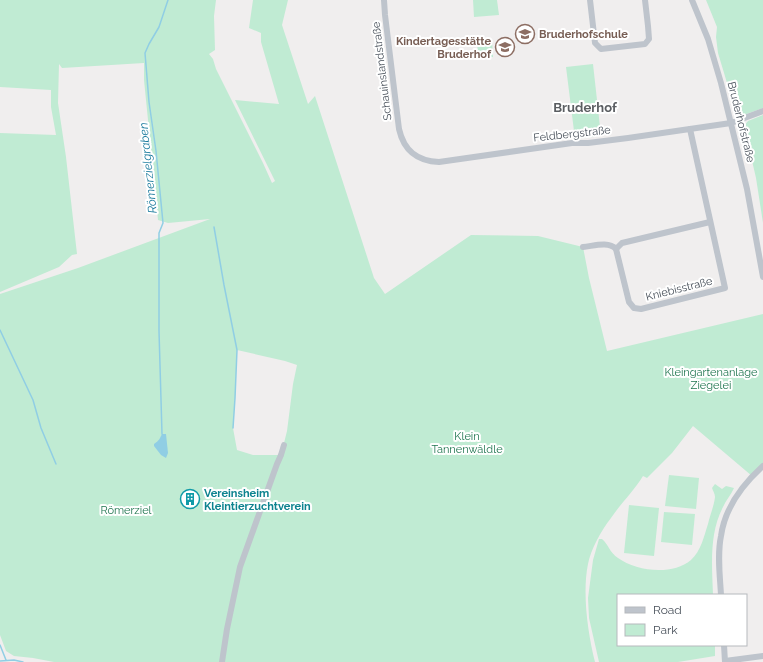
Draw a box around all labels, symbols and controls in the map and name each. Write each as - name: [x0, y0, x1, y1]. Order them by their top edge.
- street label: Schauinslandstraße: [369, 20, 395, 121]
- school or university icon: Bruderhofschule: [514, 23, 536, 45]
- place label: Bruderhofschule: [539, 28, 628, 41]
- place label: Kindertagesstätte Bruderhof: [396, 35, 492, 61]
- school or university icon: Kindertagesstätte Bruderhof: [494, 36, 516, 58]
- street label: Bruderhofstraße: [725, 80, 757, 164]
- district label: Bruderhof: [553, 100, 618, 115]
- water label: Römerzielgraben: [136, 121, 160, 214]
- street label: Feldbergstraße: [533, 123, 612, 145]
- street label: Kniebisstraße: [644, 274, 714, 304]
- park label: Kleingartenanlage Ziegelei: [664, 366, 758, 392]
- park label: Klein Tannenwäldle: [431, 430, 503, 456]
- place label: Vereinsheim Kleintierzuchtverein: [204, 487, 311, 513]
- building icon: Vereinsheim Kleintierzuchtverein: [179, 488, 201, 510]
- park label: Römerziel: [100, 504, 152, 517]
- legend: [617, 594, 747, 646]
- text: Road: [653, 603, 682, 617]
- text: Park: [653, 623, 678, 637]

